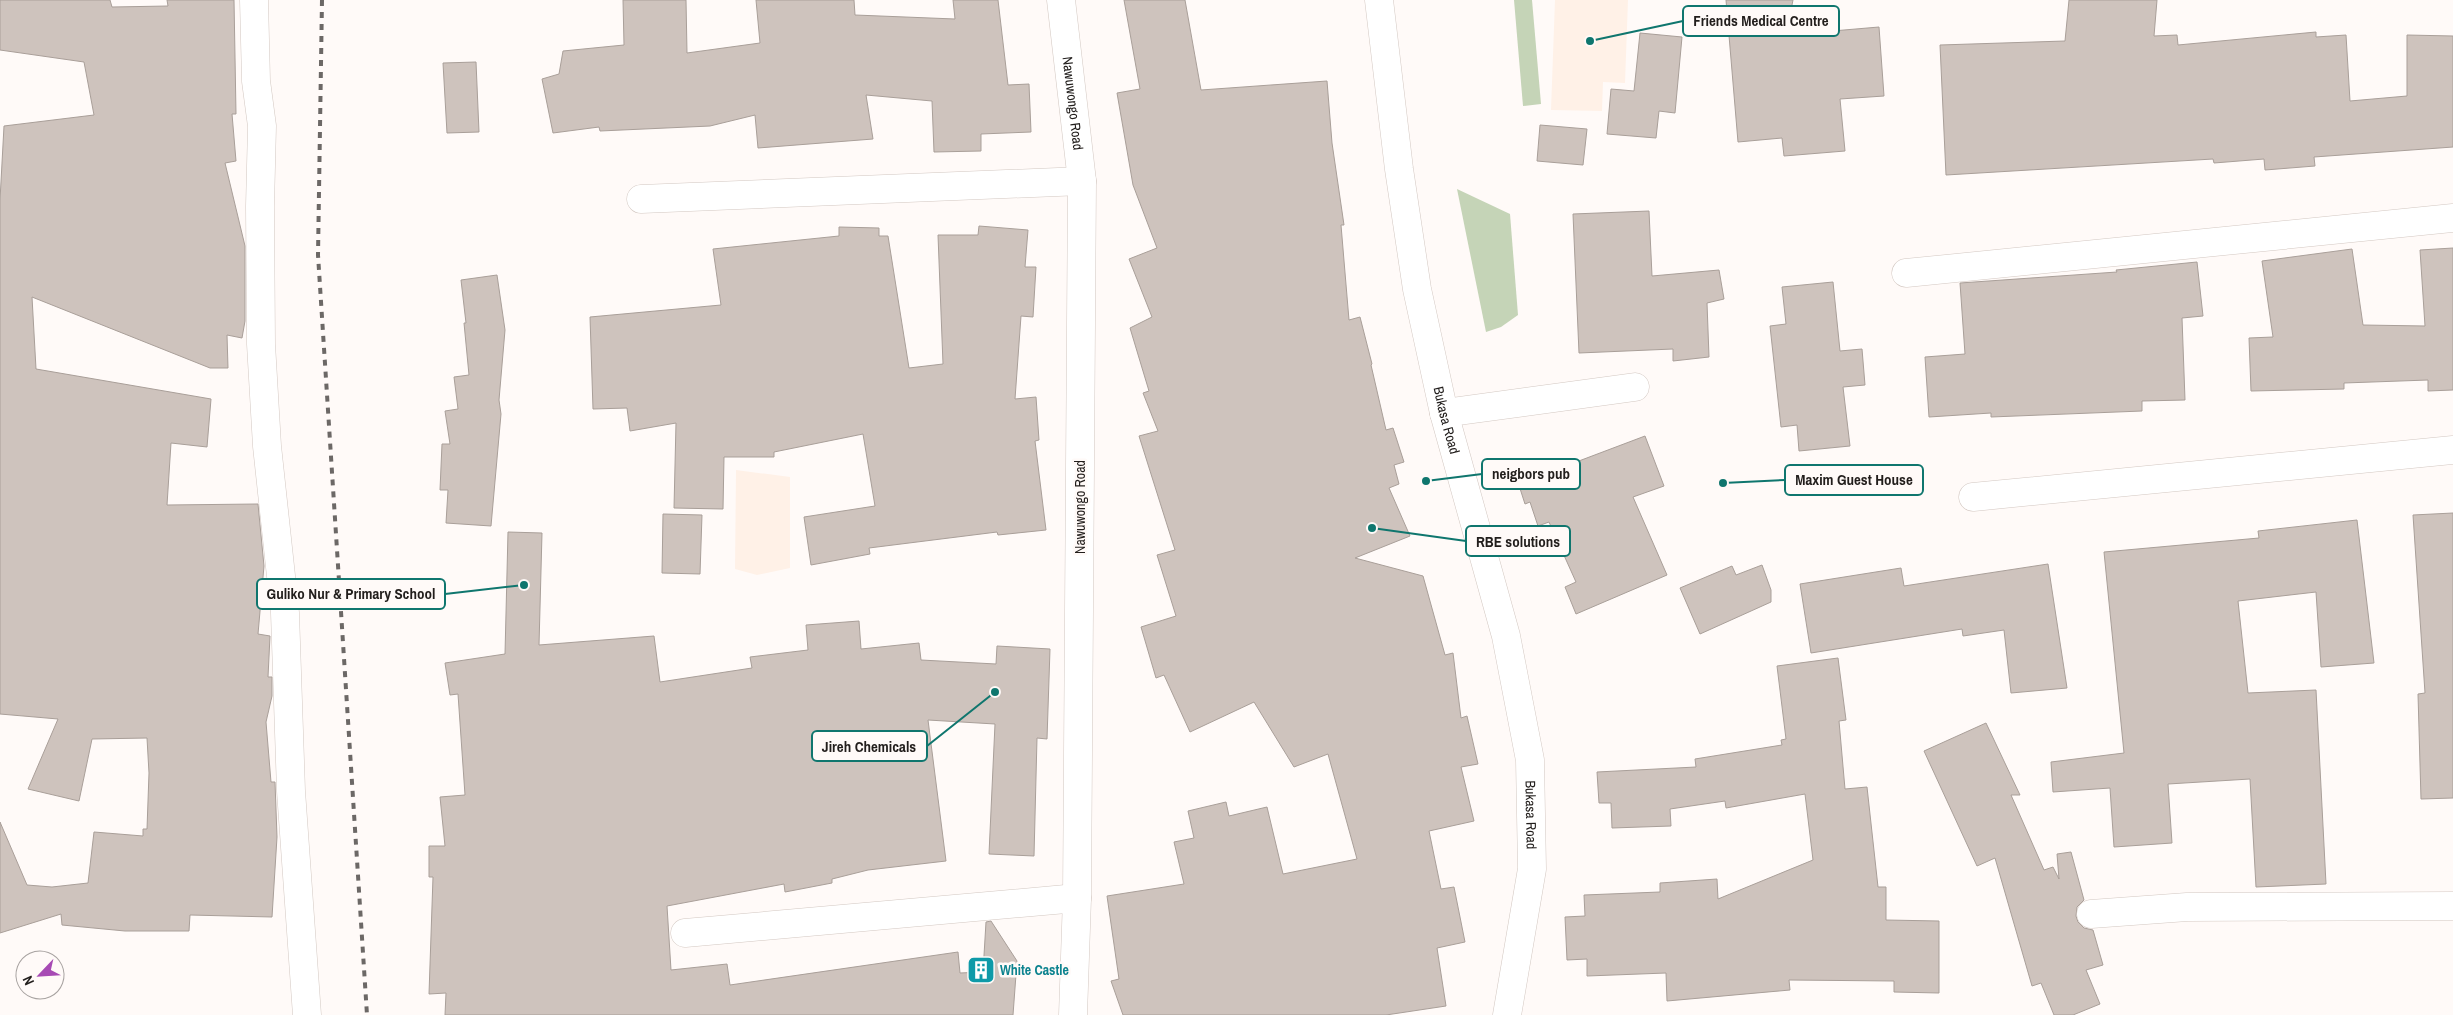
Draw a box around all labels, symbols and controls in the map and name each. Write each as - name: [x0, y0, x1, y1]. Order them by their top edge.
- callout: Friends Medical Centre: [1683, 6, 1839, 36]
- text: Friends Medical Centre: [1693, 10, 1829, 31]
- street label: Nawuwongo Road: [1059, 56, 1087, 151]
- street label: Bukasa Road: [1429, 385, 1464, 456]
- callout: neigbors pub: [1482, 459, 1580, 489]
- street label: Nawuwongo Road: [1071, 460, 1089, 554]
- text: neigbors pub: [1492, 463, 1570, 484]
- callout: Maxim Guest House: [1785, 465, 1923, 495]
- text: Maxim Guest House: [1795, 469, 1913, 490]
- callout: RBE solutions: [1466, 526, 1570, 556]
- text: RBE solutions: [1476, 531, 1560, 552]
- callout: Guliko Nur & Primary School: [257, 579, 445, 609]
- text: Guliko Nur & Primary School: [267, 583, 435, 604]
- callout: Jireh Chemicals: [812, 731, 927, 761]
- text: Jireh Chemicals: [822, 736, 916, 757]
- street label: Bukasa Road: [1521, 780, 1541, 849]
- north arrow: [15, 950, 65, 1000]
- building icon: White Castle: [966, 955, 996, 985]
- place label: White Castle: [1000, 961, 1069, 979]
- text: N: [18, 973, 38, 988]

